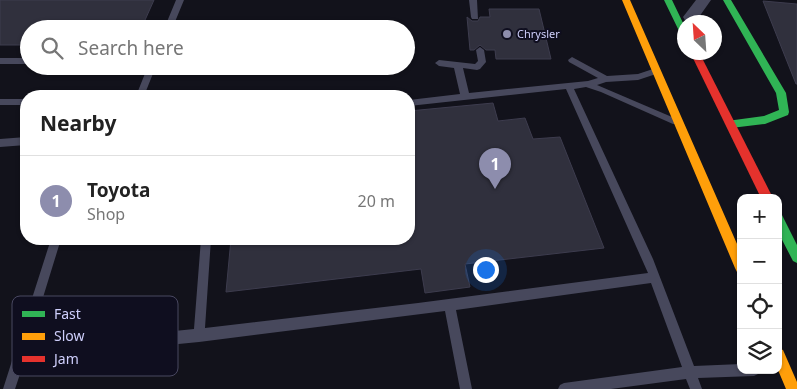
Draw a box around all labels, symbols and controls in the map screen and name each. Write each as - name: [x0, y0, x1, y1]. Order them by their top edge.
- north arrow: [677, 15, 722, 60]
- search box: [20, 20, 415, 75]
- place label: Chrysler: [517, 26, 560, 41]
- marker: Chrysler: [501, 28, 513, 40]
- icon: search: [38, 34, 66, 62]
- text: Search here: [78, 35, 184, 61]
- text: Nearby: [40, 109, 116, 137]
- pin: 1: [479, 148, 511, 189]
- text: Toyota: [87, 177, 150, 203]
- text: 1: [51, 190, 61, 212]
- text: 20 m: [358, 190, 395, 212]
- map controls: [737, 194, 782, 374]
- button: +: [737, 194, 782, 239]
- text: Shop: [87, 203, 125, 225]
- button: −: [737, 239, 782, 284]
- your location: [473, 257, 499, 283]
- button: locate: [737, 284, 782, 329]
- legend: [12, 296, 178, 376]
- text: Fast: [54, 304, 81, 323]
- text: Slow: [54, 326, 85, 345]
- button: layers: [737, 329, 782, 374]
- text: Jam: [52, 349, 79, 368]

